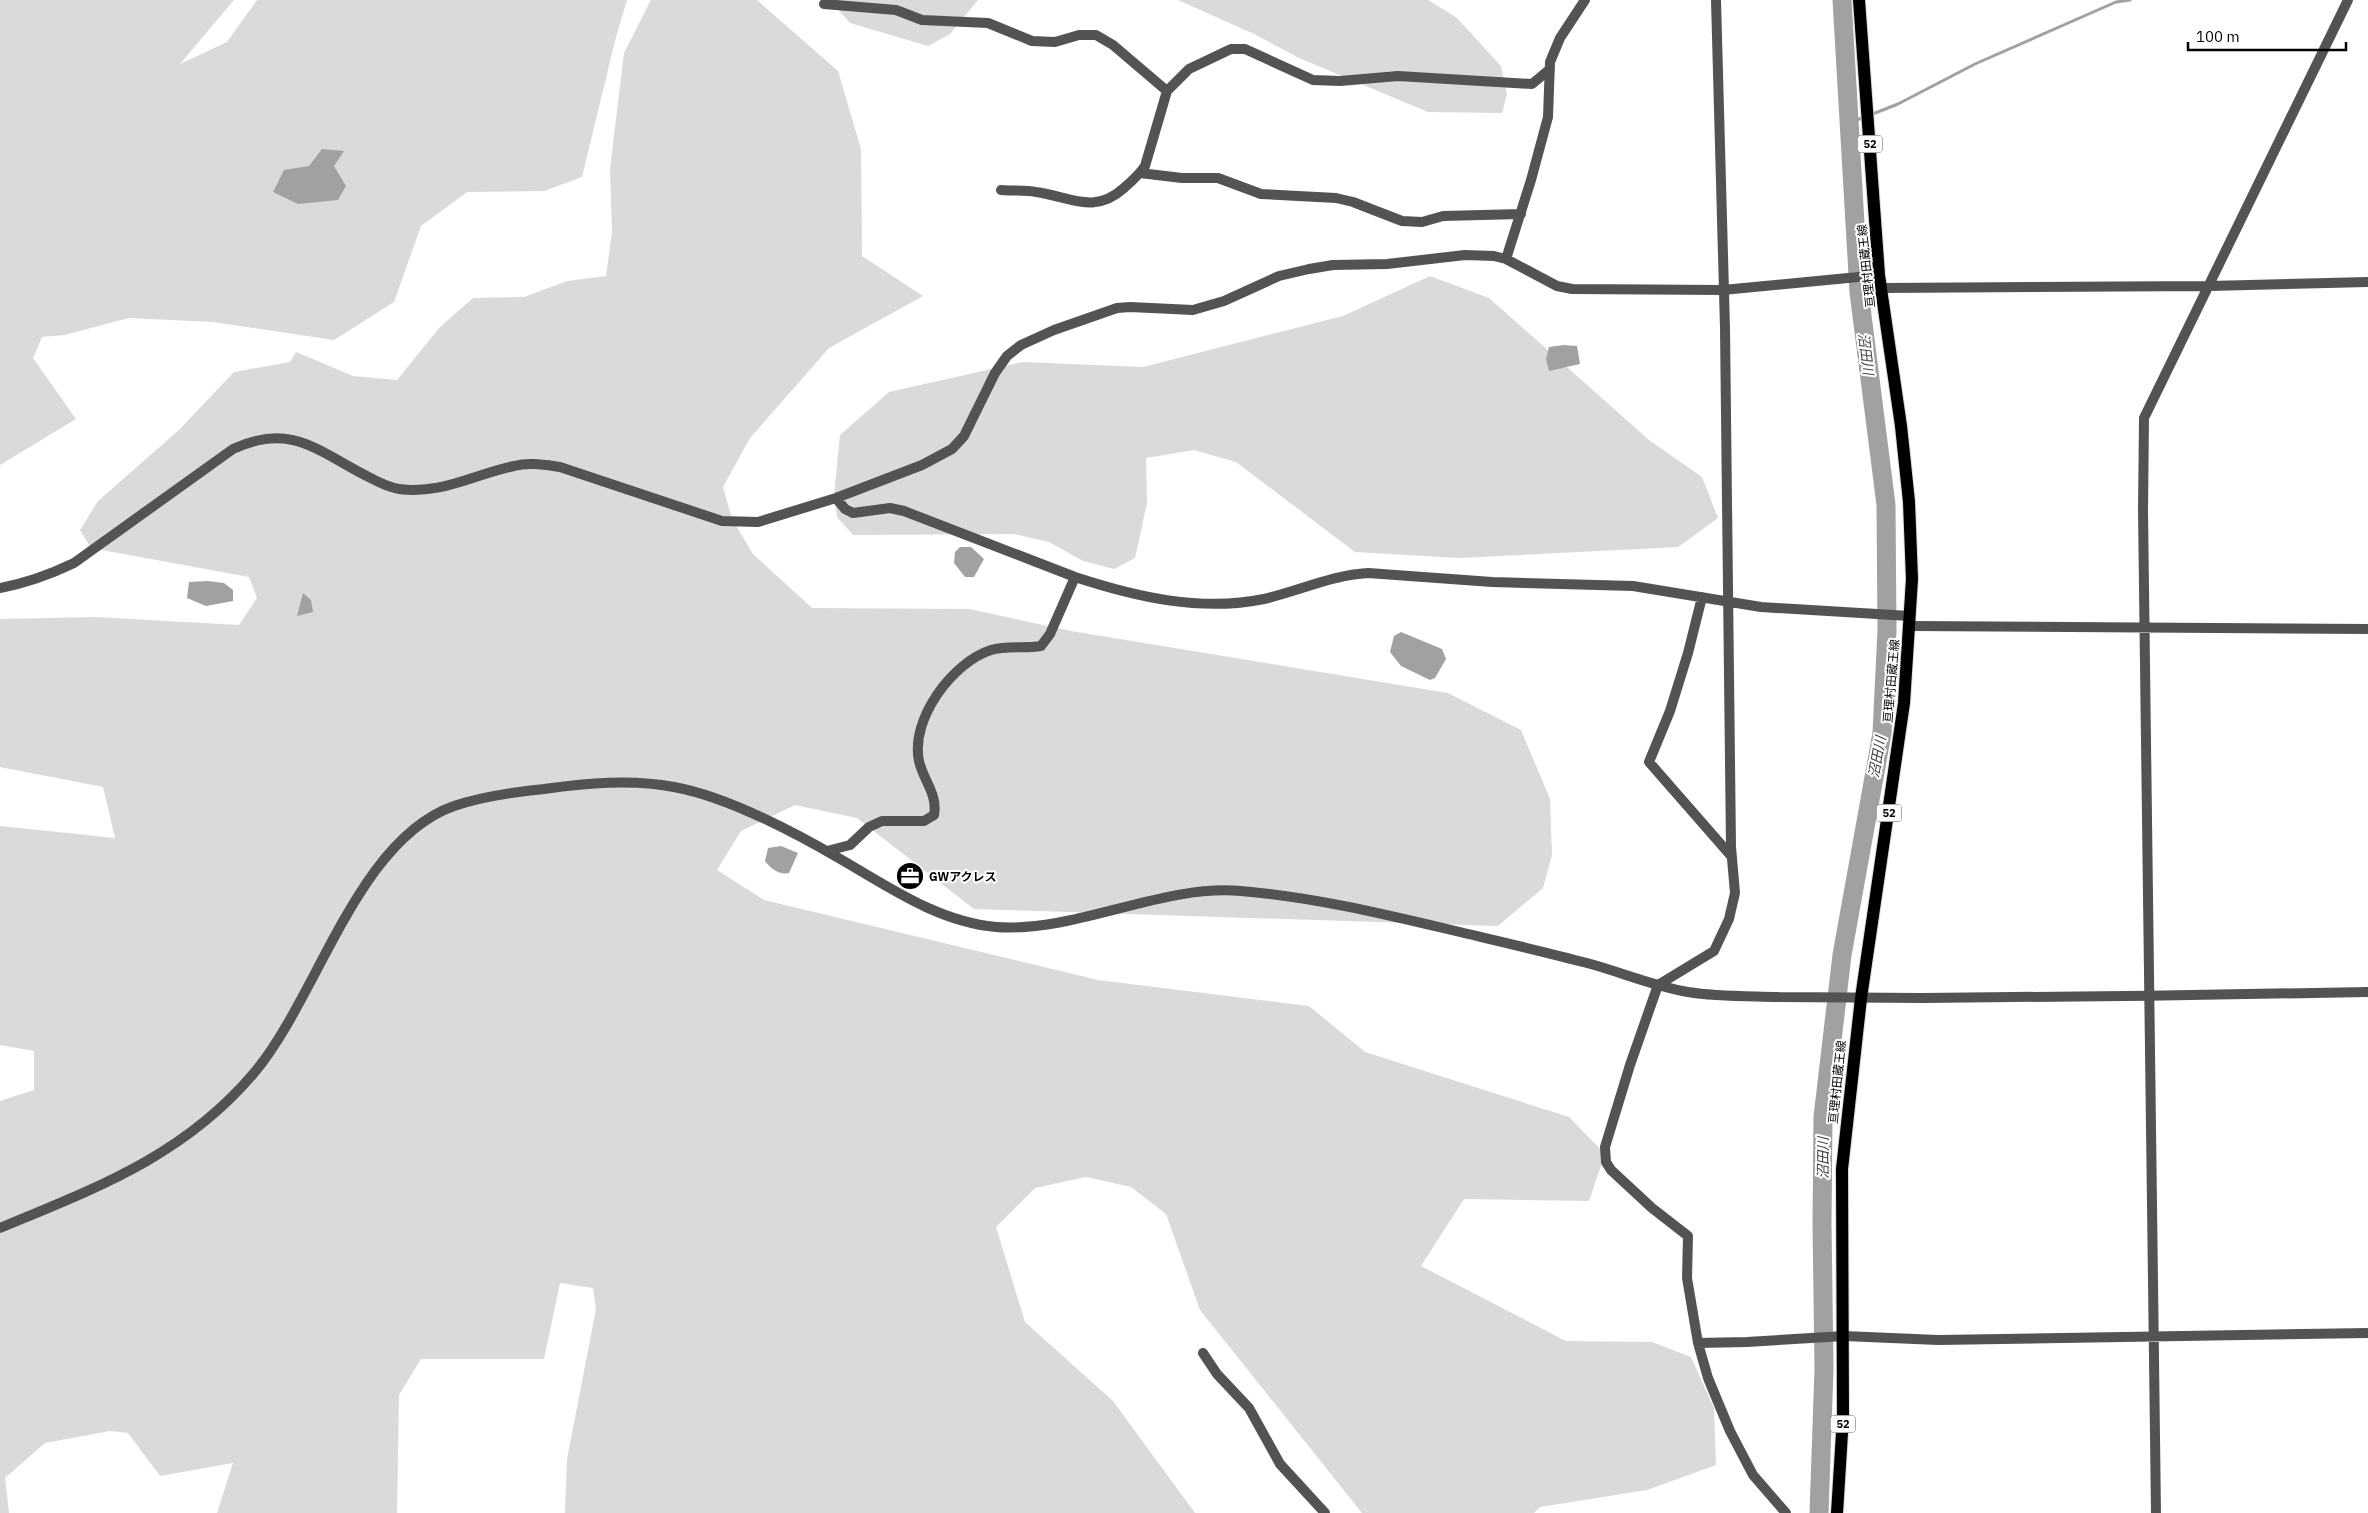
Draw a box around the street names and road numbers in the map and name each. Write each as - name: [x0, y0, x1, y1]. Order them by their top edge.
- road number: 52: [1858, 136, 1882, 152]
- street label: 亘理村田蔵王線: [1854, 223, 1878, 309]
- street label: 亘理村田蔵王線: [1880, 638, 1902, 724]
- road number: 52: [1876, 804, 1902, 821]
- street label: 亘理村田蔵王線: [1825, 1039, 1849, 1125]
- road number: 52: [1830, 1416, 1856, 1432]

